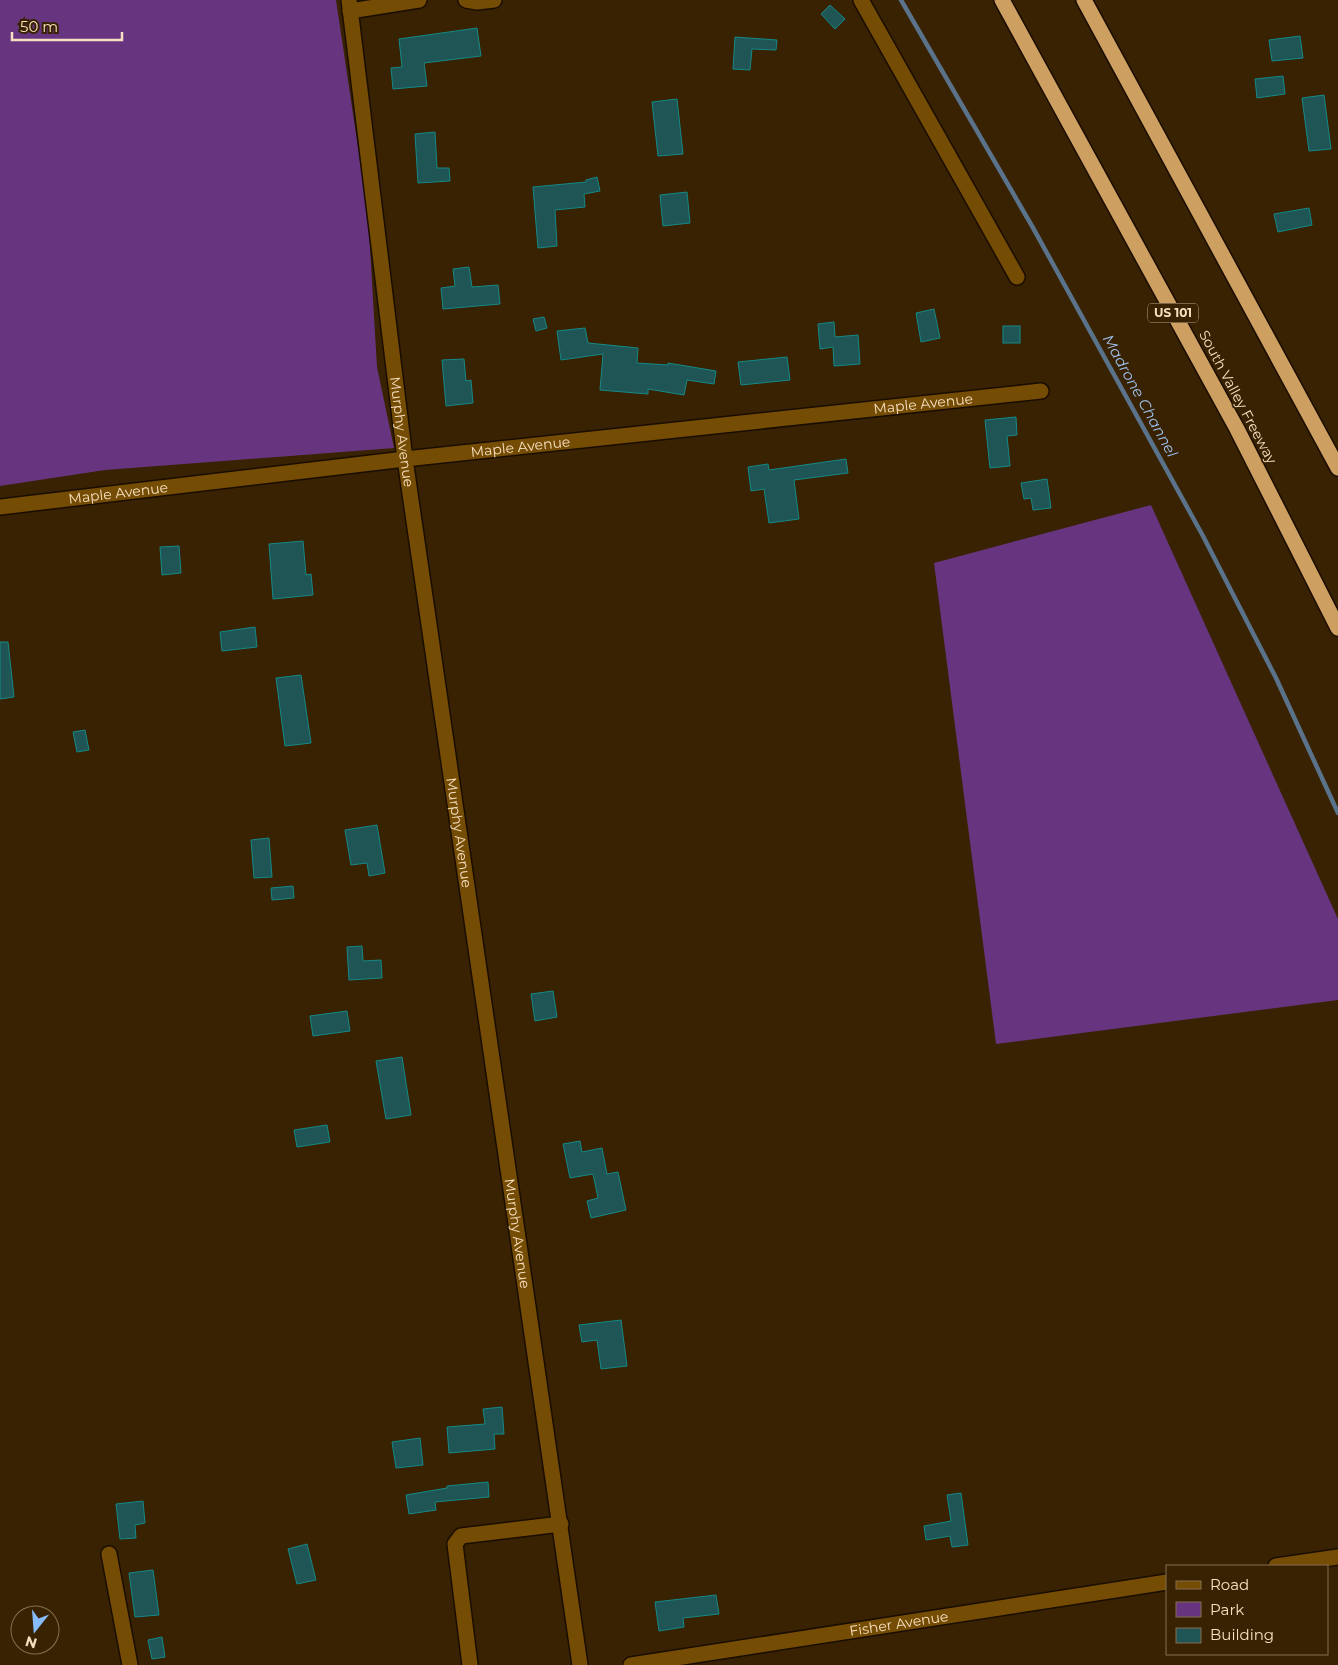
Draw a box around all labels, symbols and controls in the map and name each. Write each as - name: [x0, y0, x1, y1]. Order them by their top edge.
- scale bar: [12, 10, 122, 42]
- text: 50 m: [20, 17, 58, 36]
- road number: US 101: [1148, 304, 1198, 322]
- street label: South Valley Freeway: [1195, 327, 1281, 467]
- water label: Madrone Channel: [1099, 331, 1182, 460]
- street label: Murphy Avenue: [386, 376, 418, 488]
- street label: Maple Avenue: [873, 389, 974, 418]
- street label: Maple Avenue: [470, 432, 571, 461]
- street label: Maple Avenue: [67, 478, 169, 508]
- street label: Murphy Avenue: [442, 776, 476, 889]
- street label: Murphy Avenue: [500, 1177, 534, 1290]
- legend: [1166, 1565, 1328, 1655]
- text: Road: [1210, 1575, 1249, 1594]
- text: Park: [1210, 1600, 1244, 1619]
- north arrow: [10, 1605, 60, 1655]
- street label: Fisher Avenue: [848, 1607, 949, 1640]
- text: Building: [1210, 1625, 1274, 1644]
- text: N: [23, 1632, 39, 1653]

